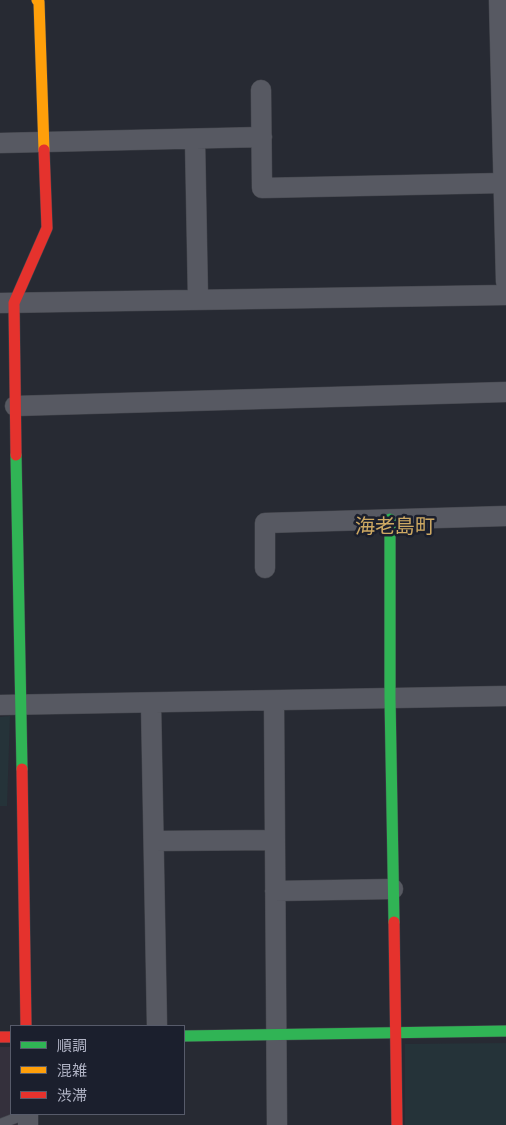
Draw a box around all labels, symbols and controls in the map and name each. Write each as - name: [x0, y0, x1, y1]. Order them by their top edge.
- district label: 海老島町: [355, 516, 435, 540]
- legend: [10, 1025, 185, 1115]
- text: 順調: [57, 1036, 87, 1055]
- text: 混雑: [57, 1061, 87, 1080]
- text: 渋滞: [57, 1086, 87, 1105]

